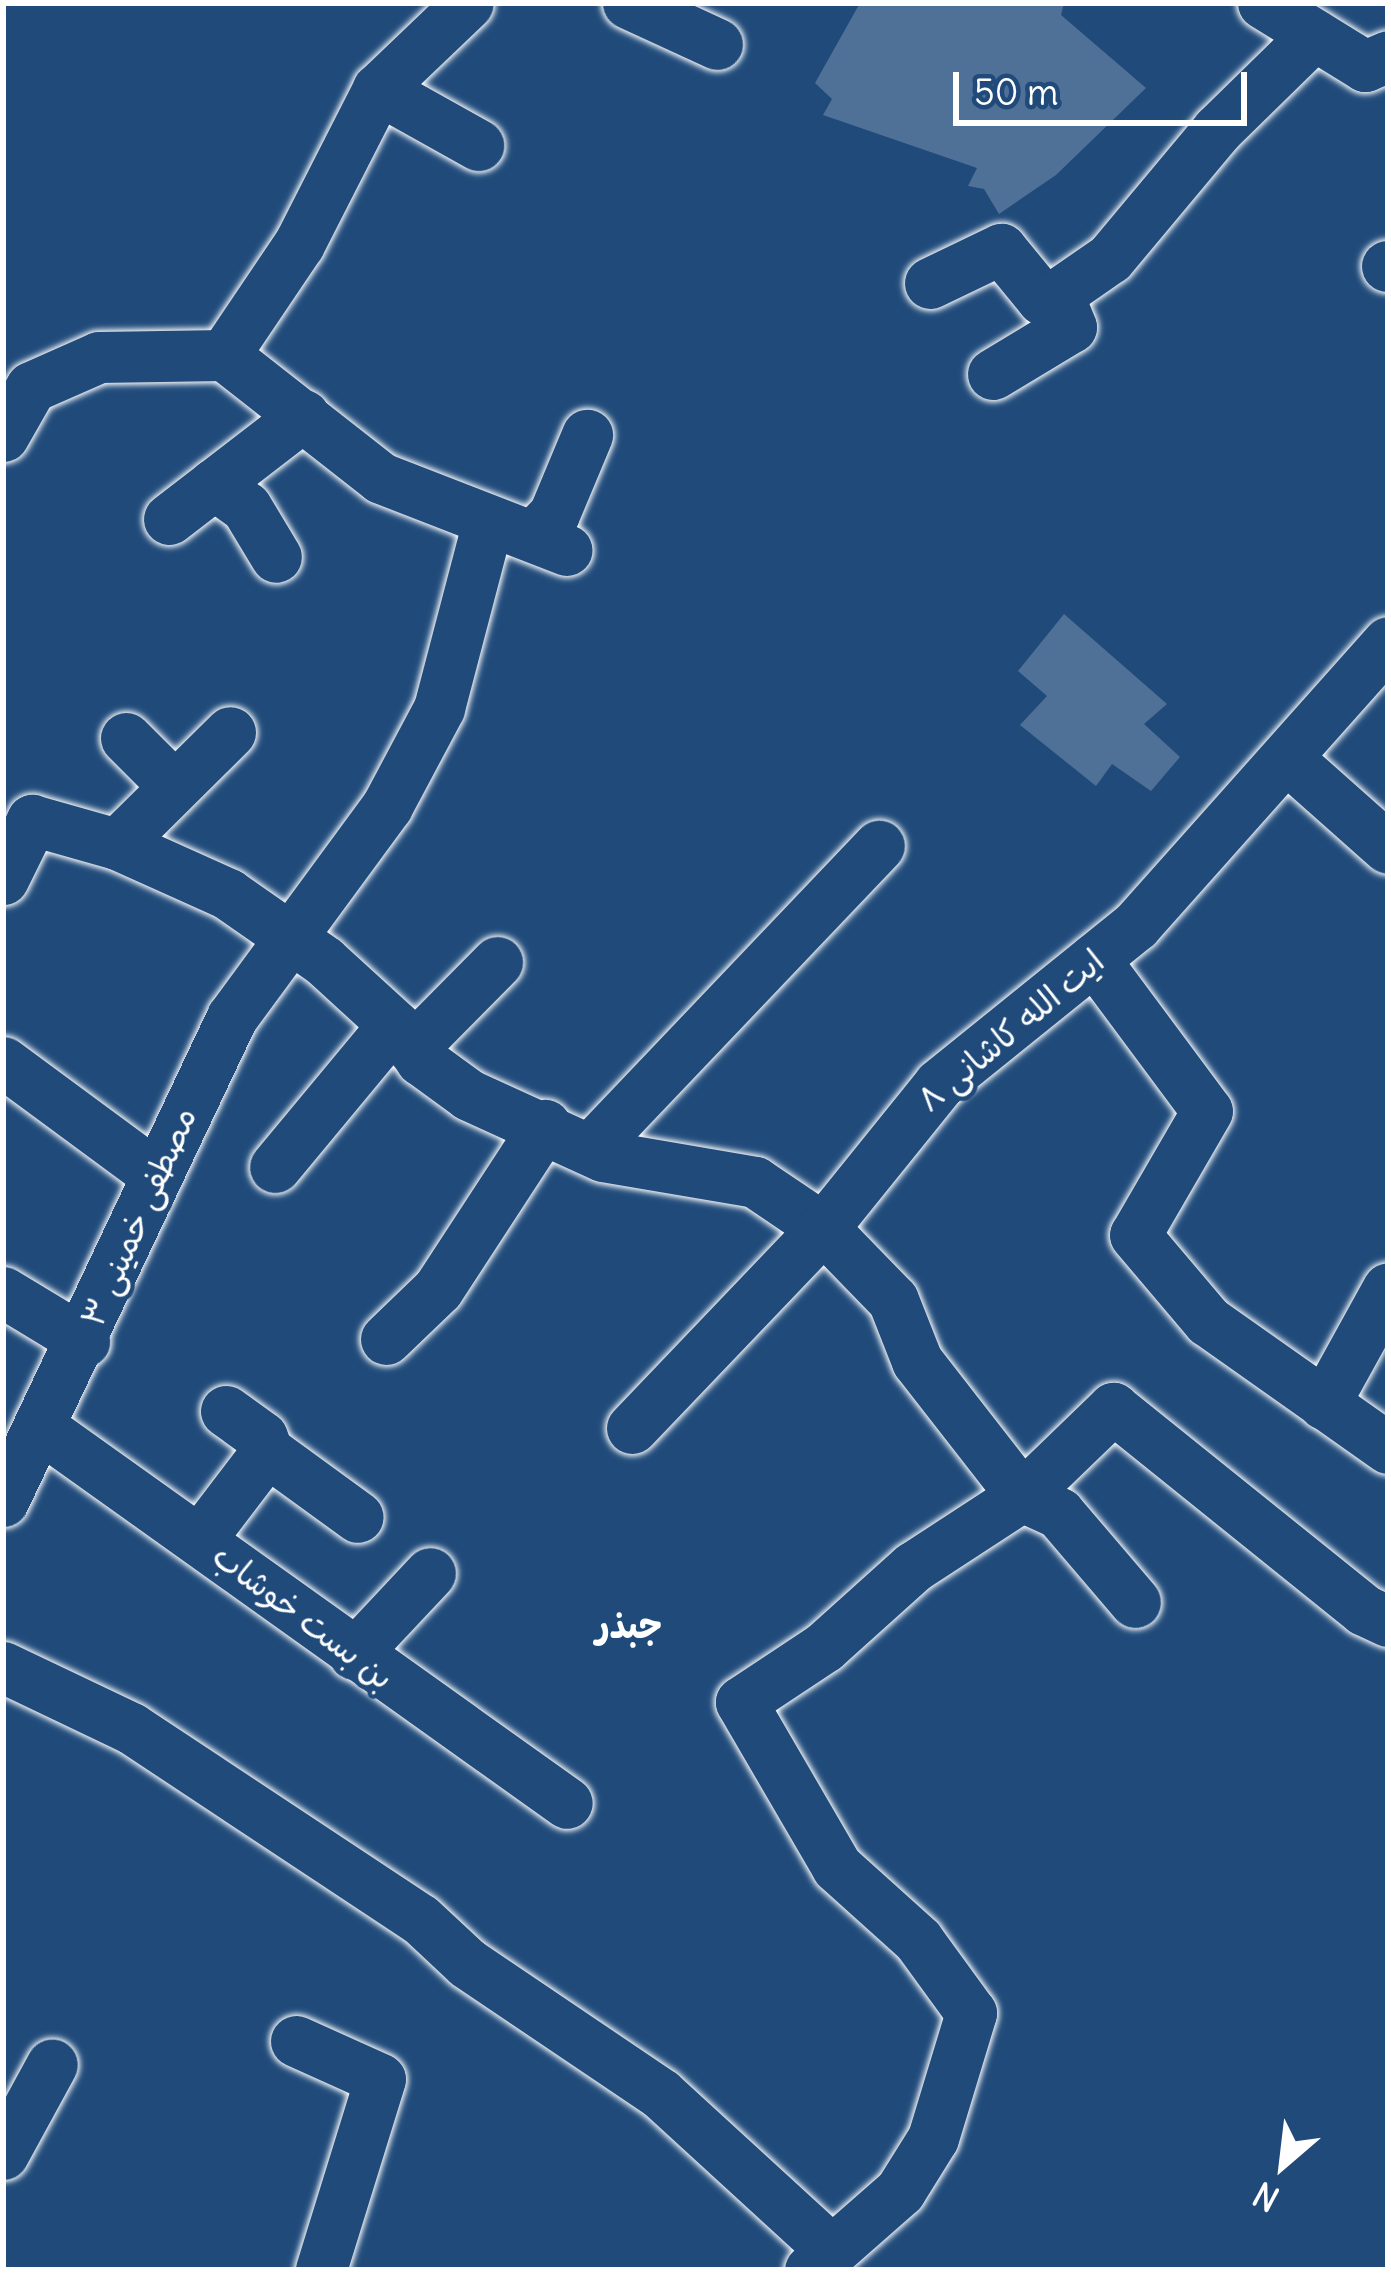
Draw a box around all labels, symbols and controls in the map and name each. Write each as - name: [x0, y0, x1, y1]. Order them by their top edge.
- scale bar: [959, 48, 1253, 122]
- text: 50 m: [974, 70, 1059, 115]
- street label: ایت الله کاشانی ۸: [910, 942, 1112, 1120]
- street label: مصطفی خمینی ۳: [73, 1101, 205, 1333]
- street label: بن بست خوشاب: [205, 1536, 401, 1698]
- district label: جبذر: [596, 1604, 662, 1648]
- north arrow: [1223, 2105, 1343, 2225]
- text: N: [1246, 2173, 1286, 2221]

